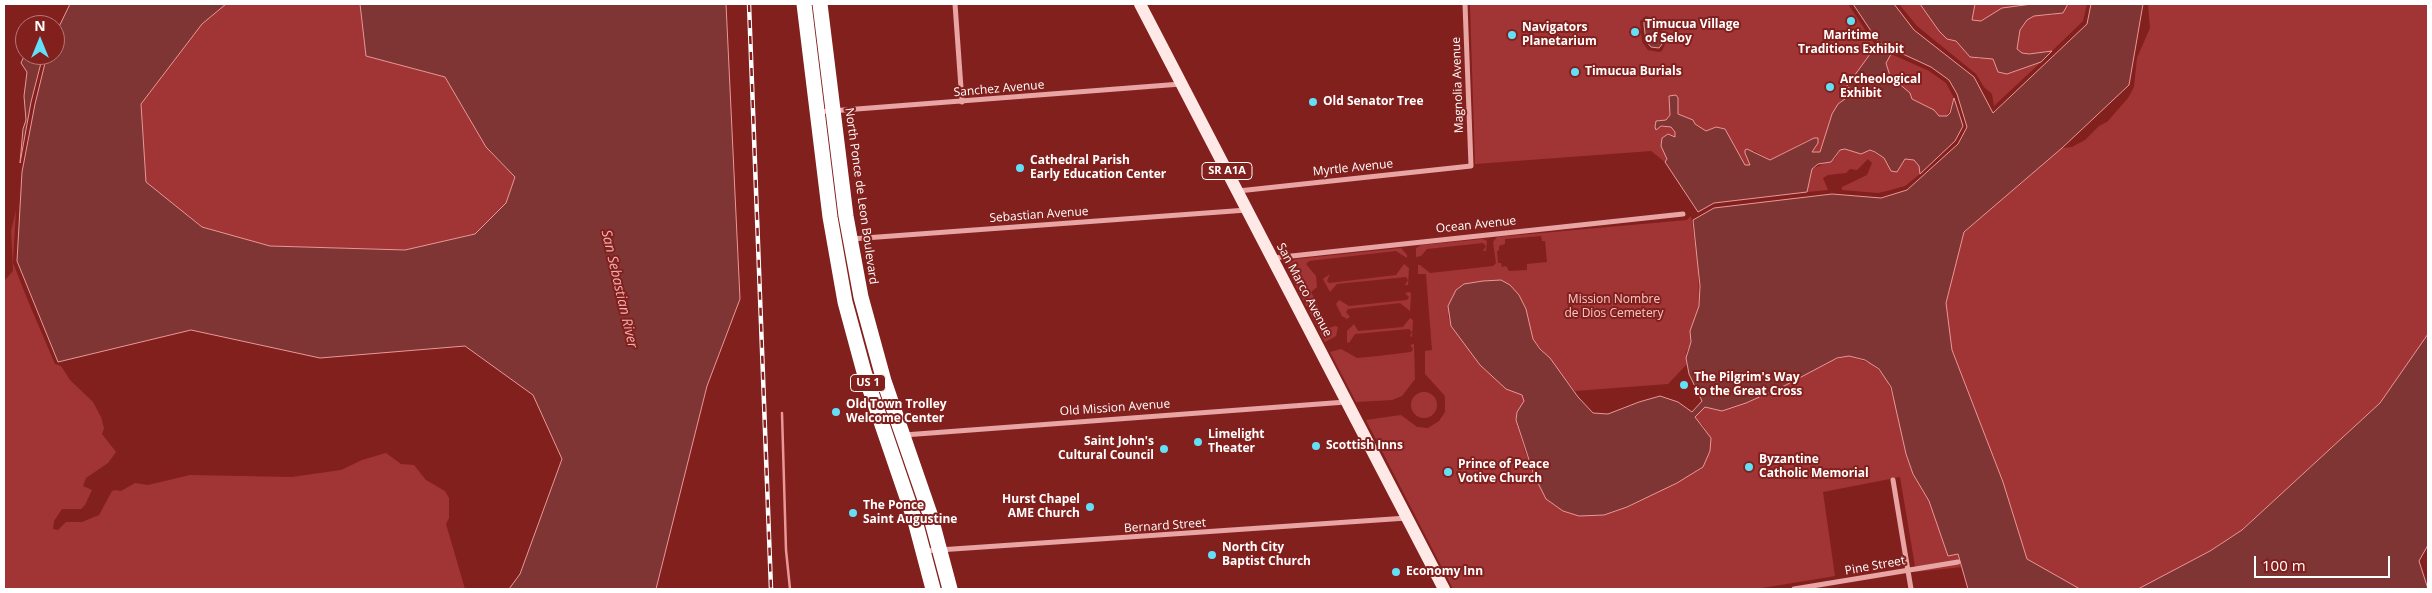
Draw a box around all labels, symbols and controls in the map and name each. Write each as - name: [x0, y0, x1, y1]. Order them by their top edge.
- north arrow: [15, 15, 65, 65]
- marker: Maritime Traditions Exhibit: [1845, 15, 1857, 27]
- text: N: [34, 16, 46, 35]
- place label: Timucua Village of Seloy: [1645, 18, 1740, 46]
- place label: Navigators Planetarium: [1522, 21, 1597, 49]
- marker: Timucua Village of Seloy: [1629, 26, 1641, 38]
- marker: Navigators Planetarium: [1506, 29, 1518, 41]
- place label: Maritime Traditions Exhibit: [1798, 29, 1904, 57]
- street label: Magnolia Avenue: [1449, 37, 1467, 133]
- place label: Timucua Burials: [1585, 65, 1682, 79]
- marker: Timucua Burials: [1569, 66, 1581, 78]
- place label: Archeological Exhibit: [1840, 73, 1921, 101]
- street label: Sanchez Avenue: [953, 78, 1045, 100]
- marker: Archeological Exhibit: [1824, 81, 1836, 93]
- place label: Old Senator Tree: [1323, 95, 1424, 109]
- marker: Old Senator Tree: [1307, 96, 1319, 108]
- street label: North Ponce de Leon Boulevard: [841, 107, 881, 285]
- place label: Cathedral Parish Early Education Center: [1030, 154, 1166, 182]
- street label: Myrtle Avenue: [1312, 157, 1394, 179]
- marker: Cathedral Parish Early Education Center: [1014, 162, 1026, 174]
- road number: SR A1A: [1202, 162, 1252, 180]
- street label: Sebastian Avenue: [989, 204, 1089, 226]
- street label: Ocean Avenue: [1435, 214, 1517, 236]
- water label: San Sebastian River: [597, 228, 641, 350]
- street label: San Marco Avenue: [1273, 241, 1335, 339]
- park label: Mission Nombre de Dios Cemetery: [1564, 293, 1664, 321]
- place label: The Pilgrim's Way to the Great Cross: [1694, 371, 1802, 399]
- road number: US 1: [850, 374, 886, 392]
- marker: The Pilgrim's Way to the Great Cross: [1678, 379, 1690, 391]
- street label: Old Mission Avenue: [1059, 397, 1171, 419]
- place label: Old Town Trolley Welcome Center: [846, 398, 947, 426]
- marker: Old Town Trolley Welcome Center: [830, 406, 842, 418]
- place label: Limelight Theater: [1208, 428, 1265, 456]
- place label: Saint John's Cultural Council: [1058, 435, 1154, 463]
- marker: Limelight Theater: [1192, 436, 1204, 448]
- place label: Scottish Inns: [1326, 439, 1403, 453]
- marker: Scottish Inns: [1310, 440, 1322, 452]
- marker: Saint John's Cultural Council: [1158, 443, 1170, 455]
- place label: Byzantine Catholic Memorial: [1759, 453, 1869, 481]
- place label: Prince of Peace Votive Church: [1458, 458, 1549, 486]
- marker: Byzantine Catholic Memorial: [1743, 461, 1755, 473]
- marker: Prince of Peace Votive Church: [1442, 466, 1454, 478]
- place label: Hurst Chapel AME Church: [1002, 493, 1080, 521]
- place label: The Ponce Saint Augustine: [863, 499, 957, 527]
- marker: Hurst Chapel AME Church: [1084, 501, 1096, 513]
- marker: The Ponce Saint Augustine: [847, 507, 859, 519]
- street label: Bernard Street: [1123, 516, 1207, 536]
- place label: North City Baptist Church: [1222, 541, 1311, 569]
- scale bar: [2257, 546, 2393, 578]
- marker: North City Baptist Church: [1206, 549, 1218, 561]
- street label: Pine Street: [1844, 554, 1906, 578]
- text: 100 m: [2262, 555, 2306, 575]
- place label: Economy Inn: [1406, 565, 1483, 579]
- marker: Economy Inn: [1390, 566, 1402, 578]

